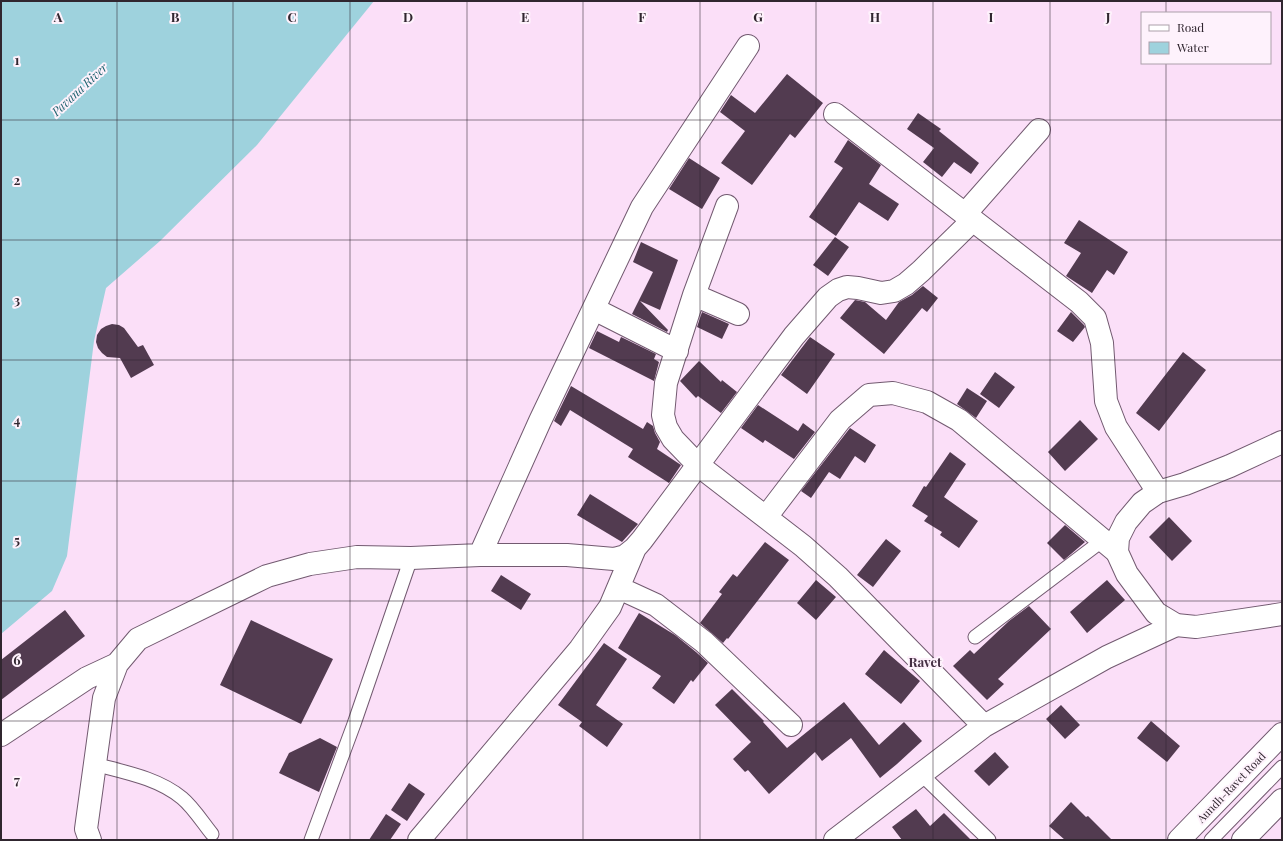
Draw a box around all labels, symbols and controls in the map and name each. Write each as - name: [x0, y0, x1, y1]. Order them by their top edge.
- text: A: [53, 8, 63, 25]
- text: B: [171, 8, 180, 25]
- text: C: [287, 8, 297, 25]
- text: D: [403, 8, 413, 25]
- text: E: [521, 8, 529, 25]
- text: F: [638, 8, 646, 25]
- text: G: [753, 8, 763, 25]
- text: H: [870, 8, 880, 25]
- text: I: [989, 8, 994, 25]
- text: J: [1105, 8, 1111, 25]
- legend: [1141, 12, 1271, 64]
- text: Road: [1177, 19, 1204, 35]
- text: Water: [1176, 39, 1210, 55]
- text: 1: [15, 51, 20, 68]
- water label: Pavana River: [47, 59, 111, 120]
- text: 2: [14, 171, 21, 188]
- text: 3: [14, 291, 20, 308]
- text: 4: [14, 411, 21, 428]
- text: 5: [14, 531, 20, 548]
- text: 6: [13, 651, 21, 668]
- district label: Ravet: [908, 653, 942, 670]
- street label: Aundh-Ravet Road: [1193, 748, 1269, 826]
- text: 7: [14, 771, 20, 788]

